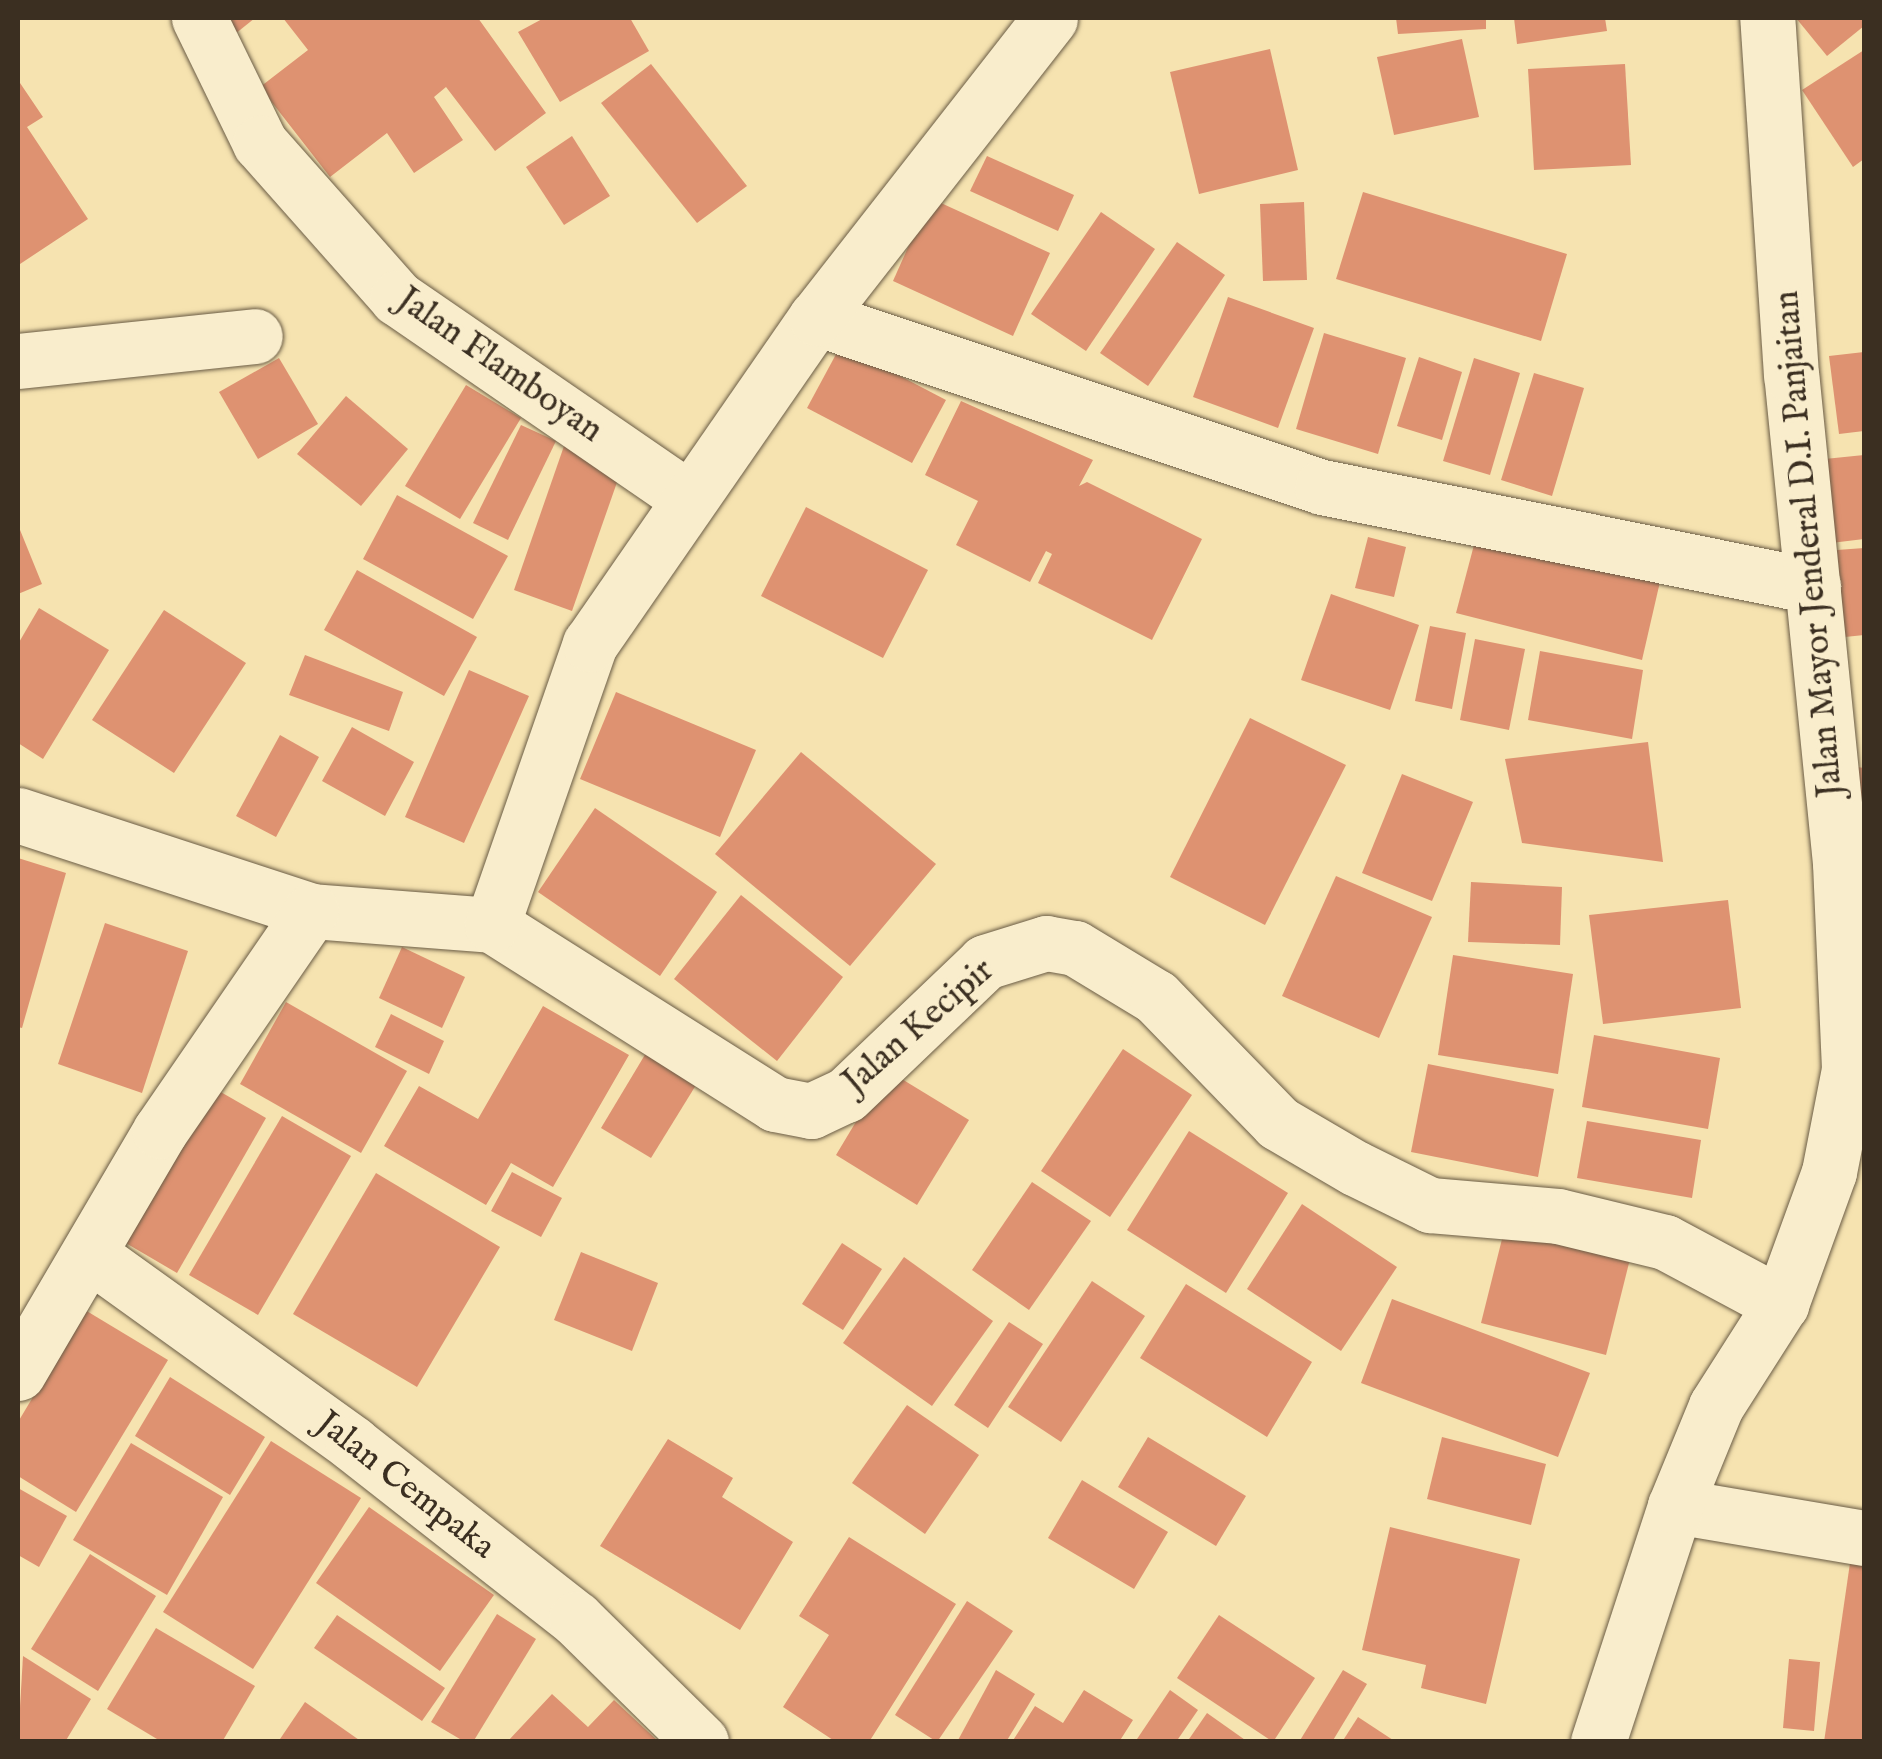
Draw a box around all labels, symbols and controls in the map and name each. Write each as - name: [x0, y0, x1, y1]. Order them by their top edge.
- street label: Jalan Flamboyan: [388, 280, 610, 452]
- street label: Jalan Mayor Jenderal D.I. Panjaitan: [1767, 289, 1853, 799]
- street label: Jalan Kecipir: [835, 950, 1003, 1104]
- street label: Jalan Cempaka: [307, 1403, 503, 1569]

